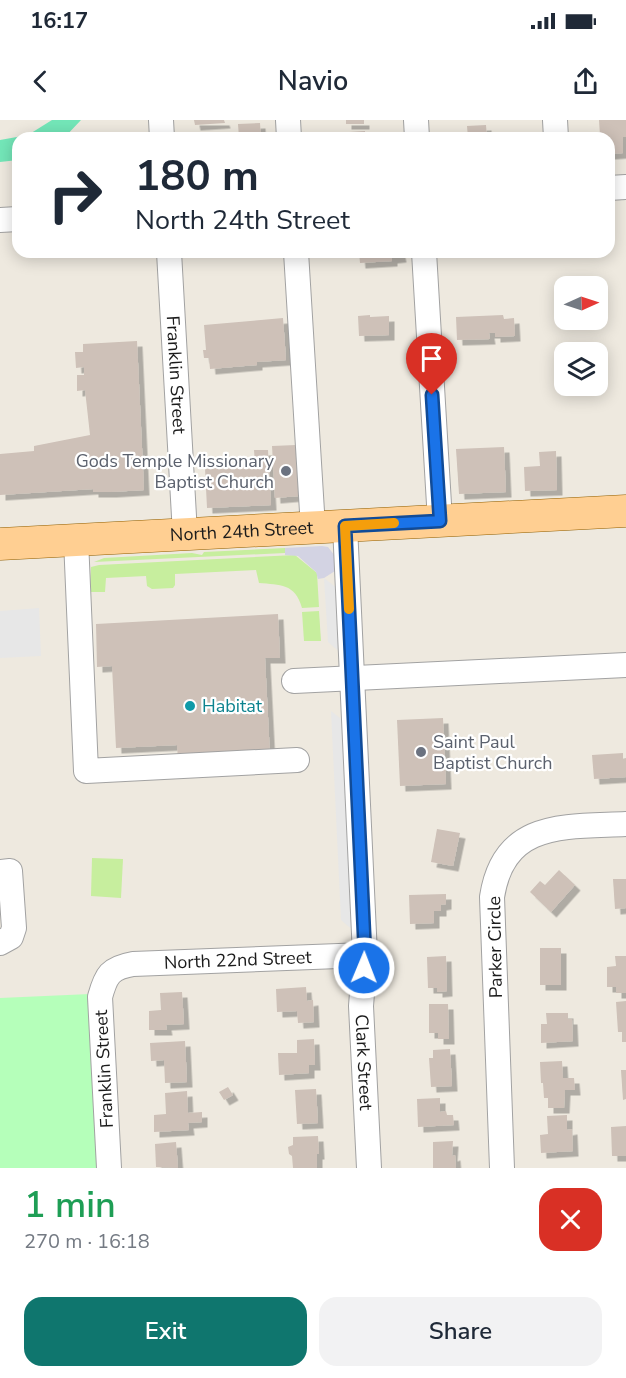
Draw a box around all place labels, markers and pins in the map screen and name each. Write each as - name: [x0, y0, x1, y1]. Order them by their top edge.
- pin: [406, 333, 457, 395]
- place label: Gods Temple Missionary Baptist Church: [76, 449, 275, 494]
- marker: Gods Temple Missionary Baptist Church: [279, 464, 293, 478]
- place label: Habitat: [202, 694, 263, 718]
- marker: Habitat: [183, 699, 197, 713]
- place label: Saint Paul Baptist Church: [433, 730, 552, 775]
- marker: Saint Paul Baptist Church: [414, 745, 428, 759]

